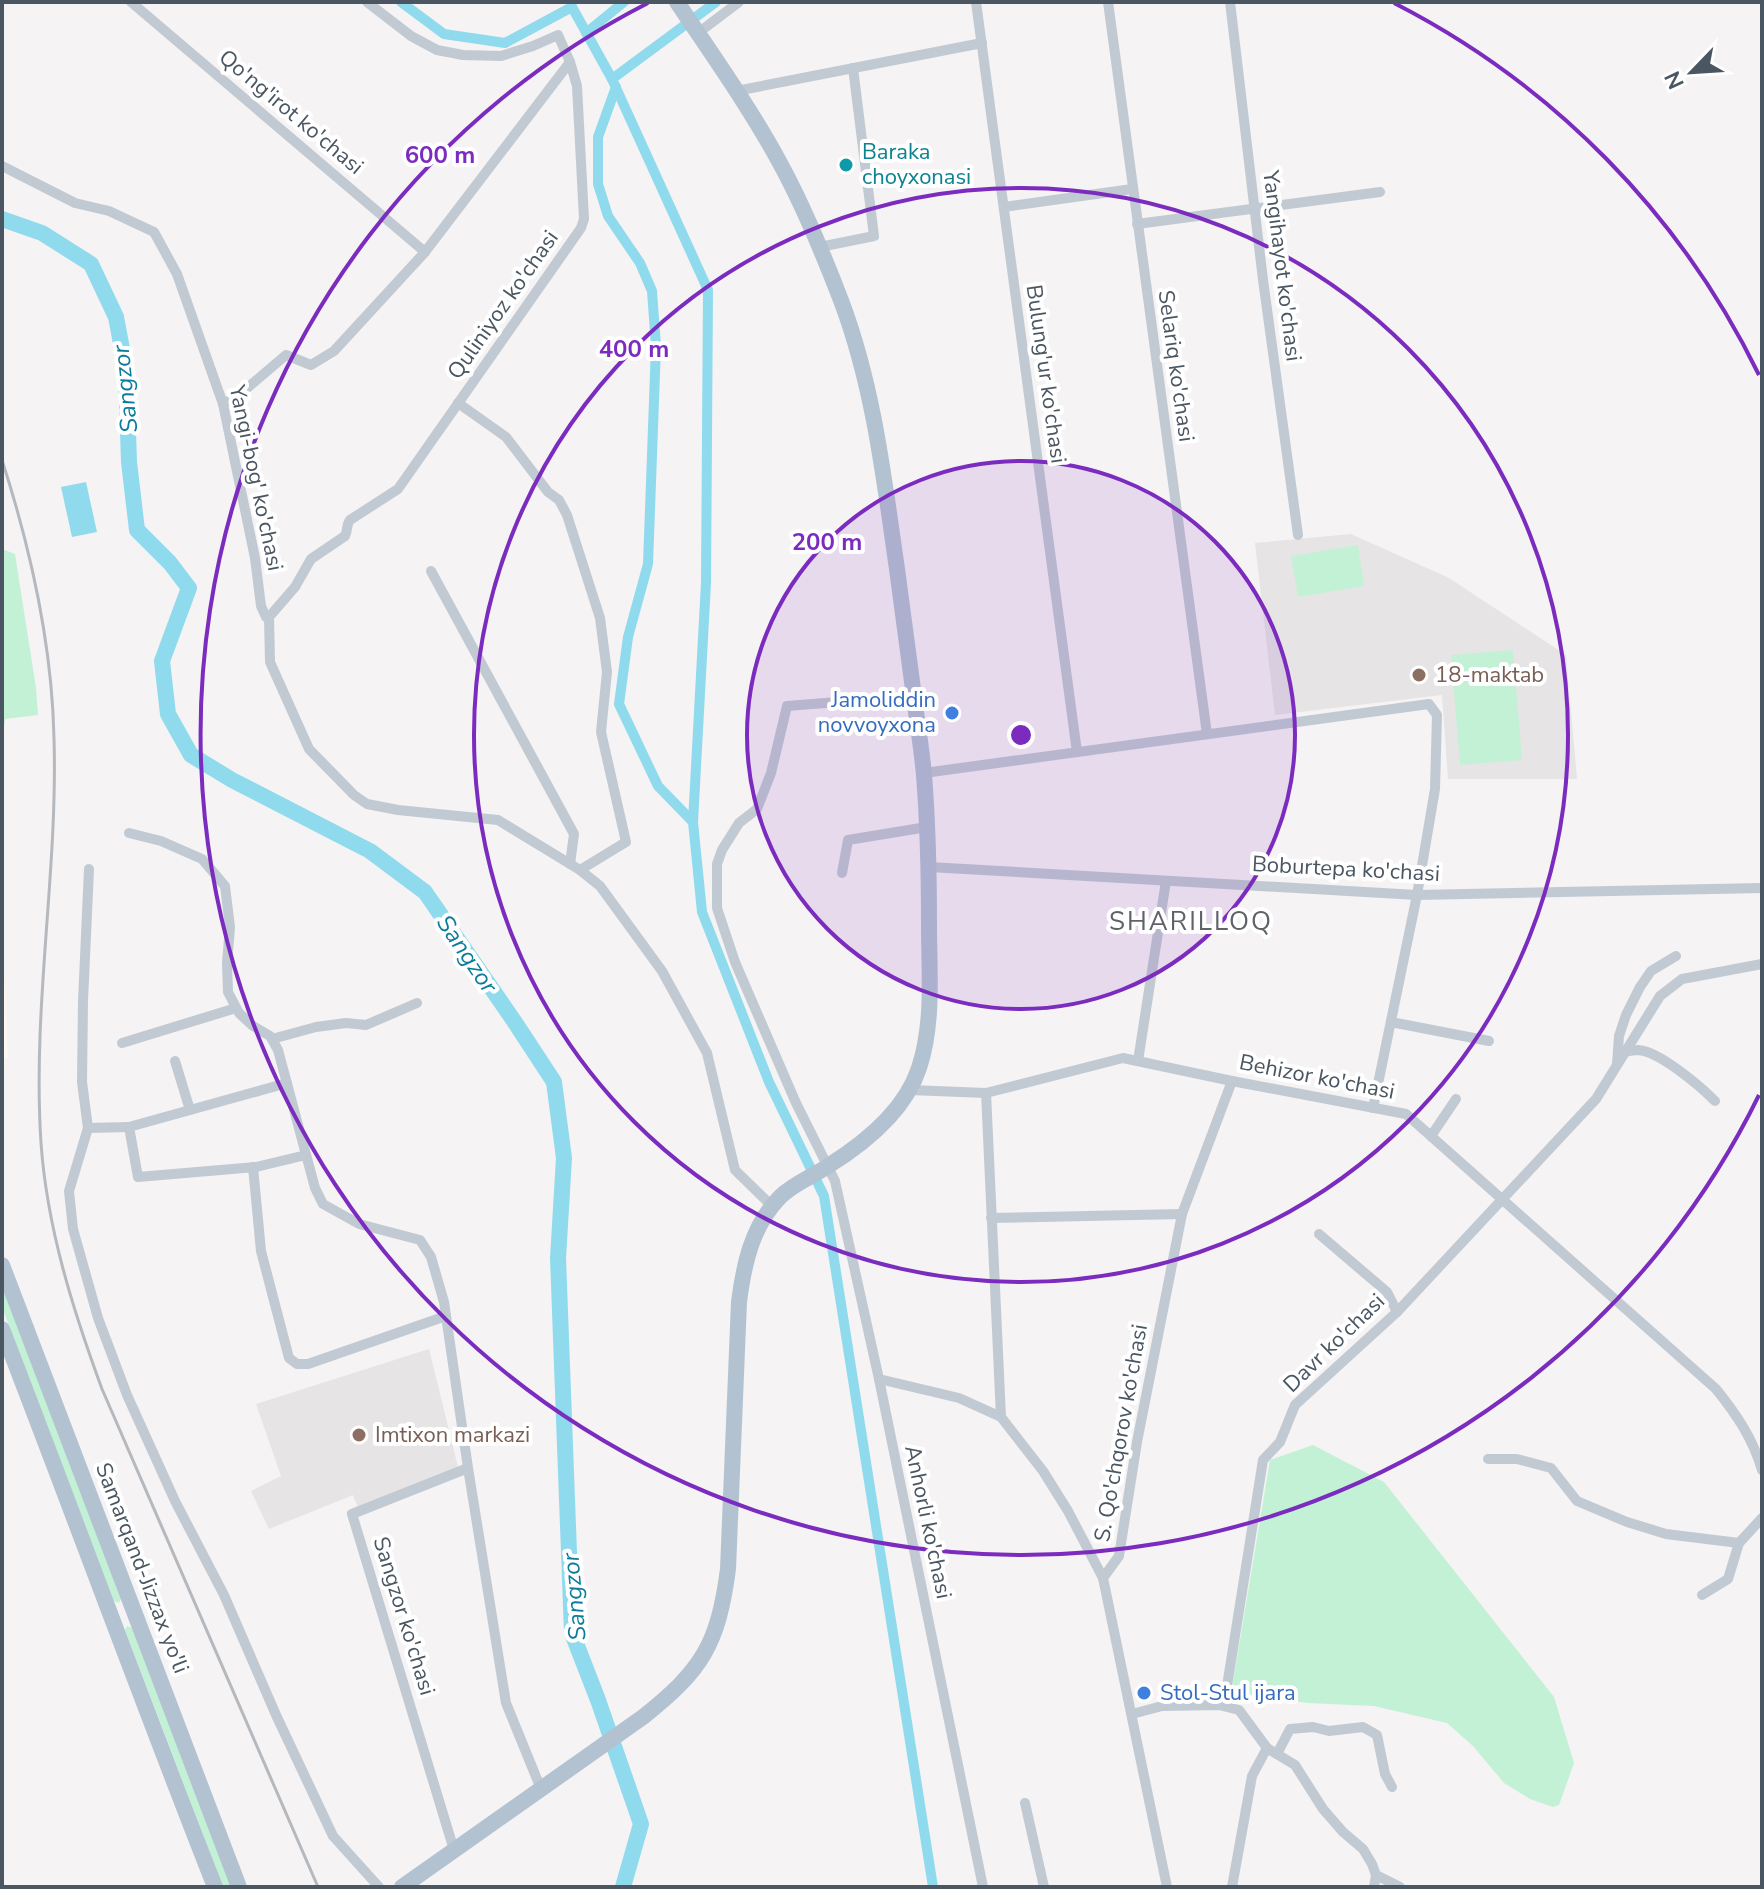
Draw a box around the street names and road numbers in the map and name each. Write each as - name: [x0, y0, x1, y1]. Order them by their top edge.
- street label: Qo'ng'irot ko'chasi: [212, 43, 370, 181]
- street label: Yangihayot ko'chasi: [1255, 168, 1309, 363]
- street label: Quliniyoz ko'chasi: [440, 225, 566, 385]
- street label: Bulung'ur ko'chasi: [1019, 283, 1073, 465]
- street label: Selariq ko'chasi: [1151, 288, 1201, 444]
- street label: Yangi-bog' ko'chasi: [221, 381, 290, 574]
- street label: Boburtepa ko'chasi: [1251, 849, 1441, 889]
- street label: Behizor ko'chasi: [1237, 1047, 1397, 1107]
- street label: Davr ko'chasi: [1277, 1287, 1391, 1399]
- street label: S. Qo'chqorov ko'chasi: [1087, 1322, 1155, 1544]
- street label: Anhorli ko'chasi: [897, 1442, 959, 1602]
- street label: Samarqand-Jizzax yo'li: [88, 1458, 196, 1678]
- street label: Sangzor ko'chasi: [366, 1533, 442, 1699]

